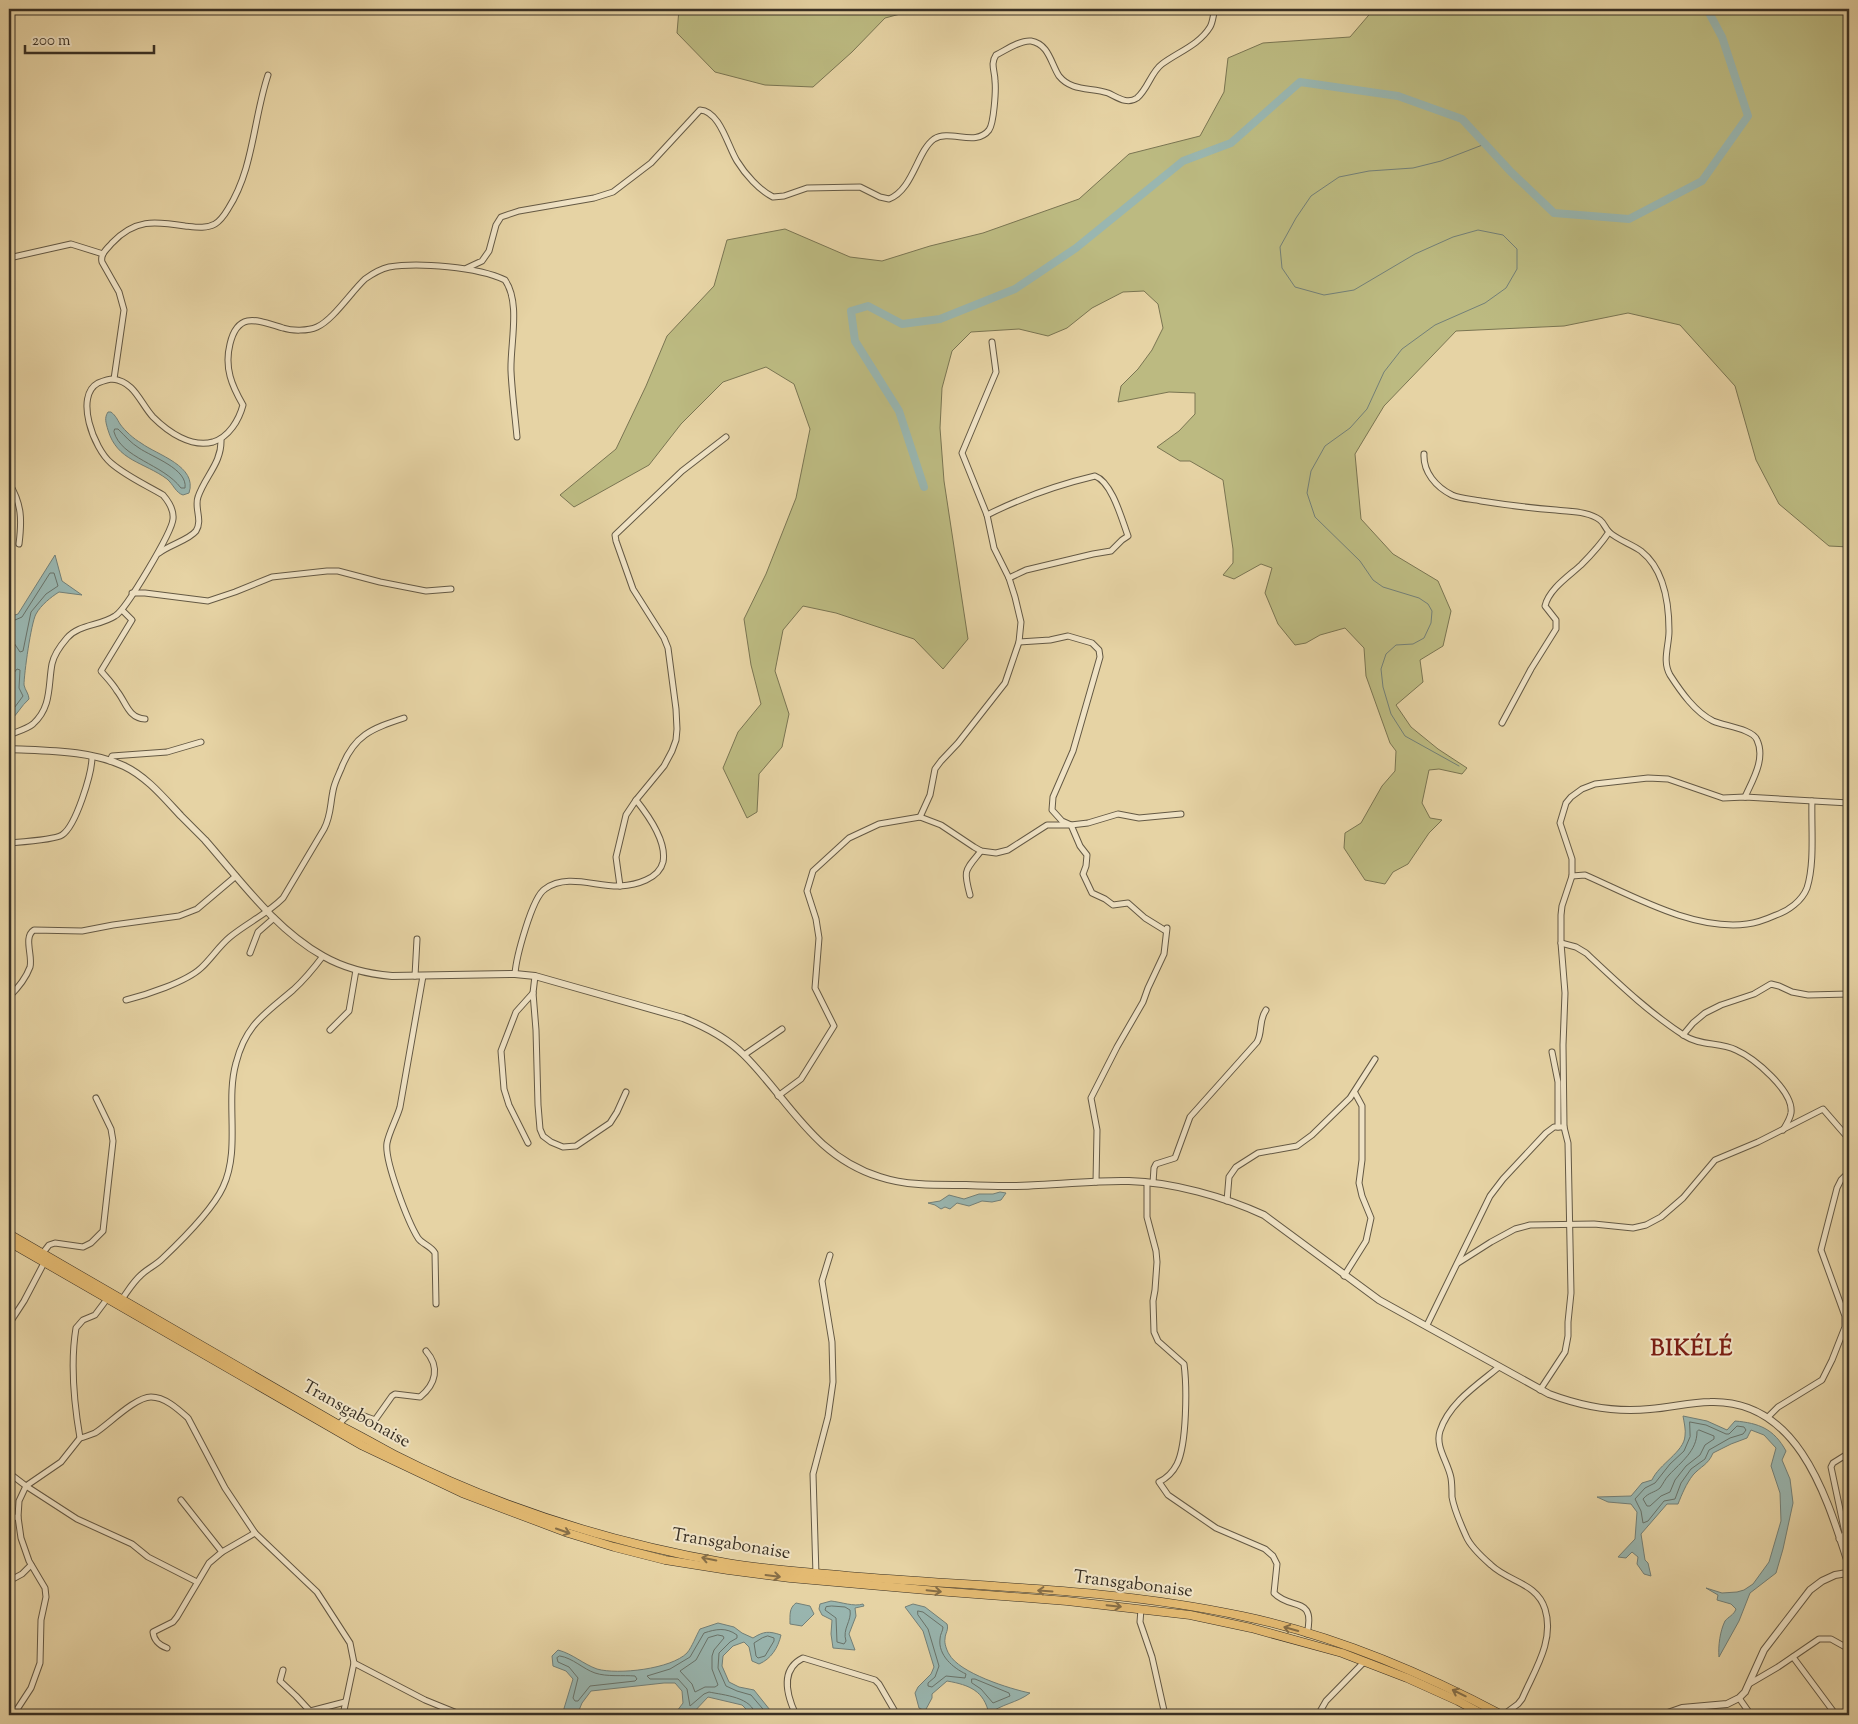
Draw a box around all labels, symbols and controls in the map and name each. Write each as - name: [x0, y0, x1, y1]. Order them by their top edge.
- scale bar: [25, 22, 154, 54]
- text: 200 m: [32, 31, 71, 52]
- district label: BIKÉLÉ: [1651, 1333, 1733, 1366]
- street label: Transgabonaise: [297, 1375, 415, 1455]
- street label: Transgabonaise: [670, 1523, 792, 1567]
- one-way arrow: [555, 1527, 570, 1536]
- one-way arrow: [701, 1554, 717, 1563]
- street label: Transgabonaise: [1072, 1565, 1194, 1605]
- one-way arrow: [764, 1571, 780, 1581]
- one-way arrow: [926, 1586, 942, 1596]
- one-way arrow: [1037, 1586, 1053, 1595]
- one-way arrow: [1105, 1601, 1121, 1611]
- one-way arrow: [1283, 1624, 1299, 1633]
- one-way arrow: [1452, 1688, 1467, 1697]

